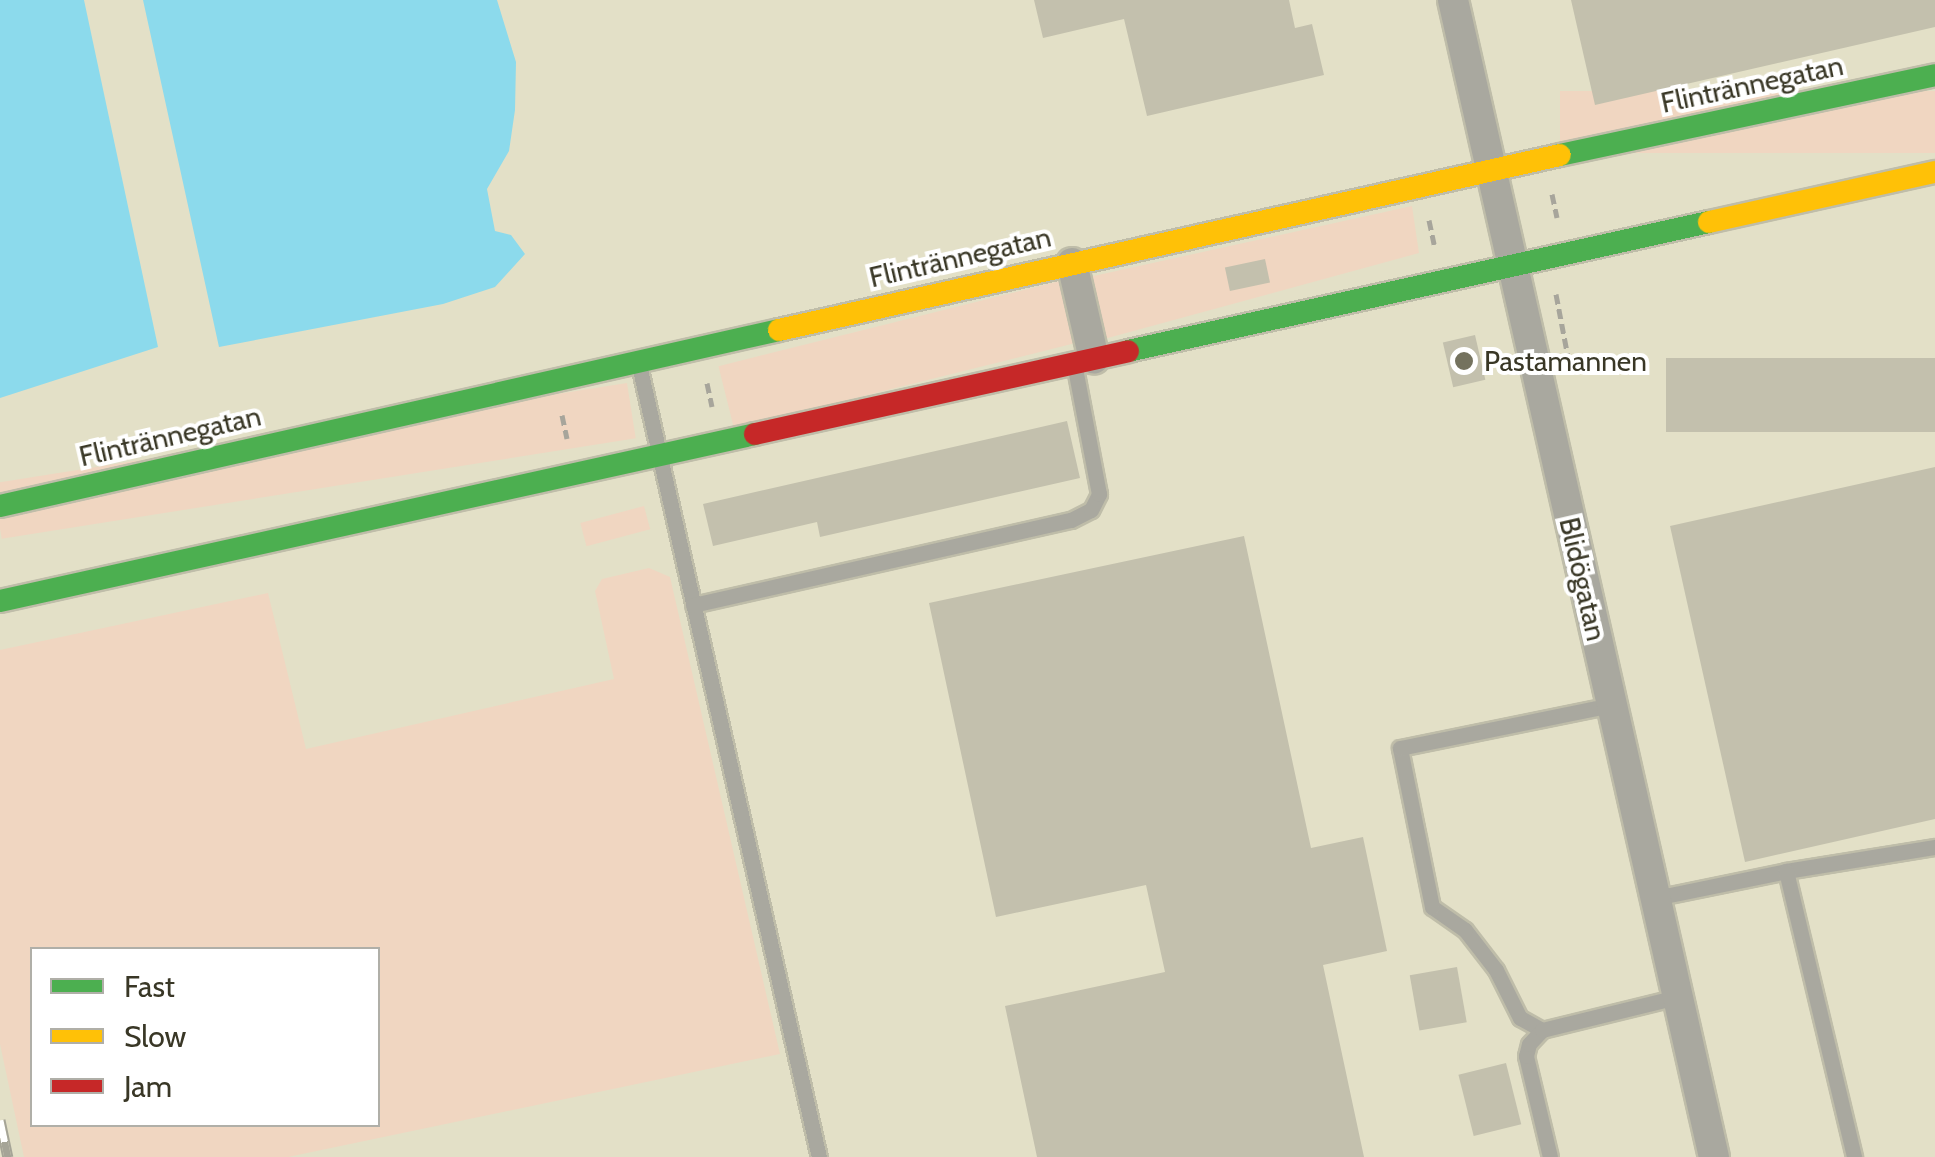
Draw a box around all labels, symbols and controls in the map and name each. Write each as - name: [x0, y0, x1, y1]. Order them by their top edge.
- street label: Flintrännegatan: [1658, 48, 1846, 120]
- street label: Flintrännegatan: [866, 220, 1054, 294]
- place label: Pastamannen: [1484, 344, 1647, 378]
- marker: Pastamannen: [1453, 350, 1475, 372]
- street label: Flintrännegatan: [76, 399, 264, 473]
- street label: Blidögatan: [1552, 514, 1614, 644]
- legend: [30, 947, 380, 1127]
- text: Fast: [124, 968, 175, 1005]
- text: Slow: [124, 1018, 186, 1055]
- text: Jam: [124, 1068, 172, 1105]

